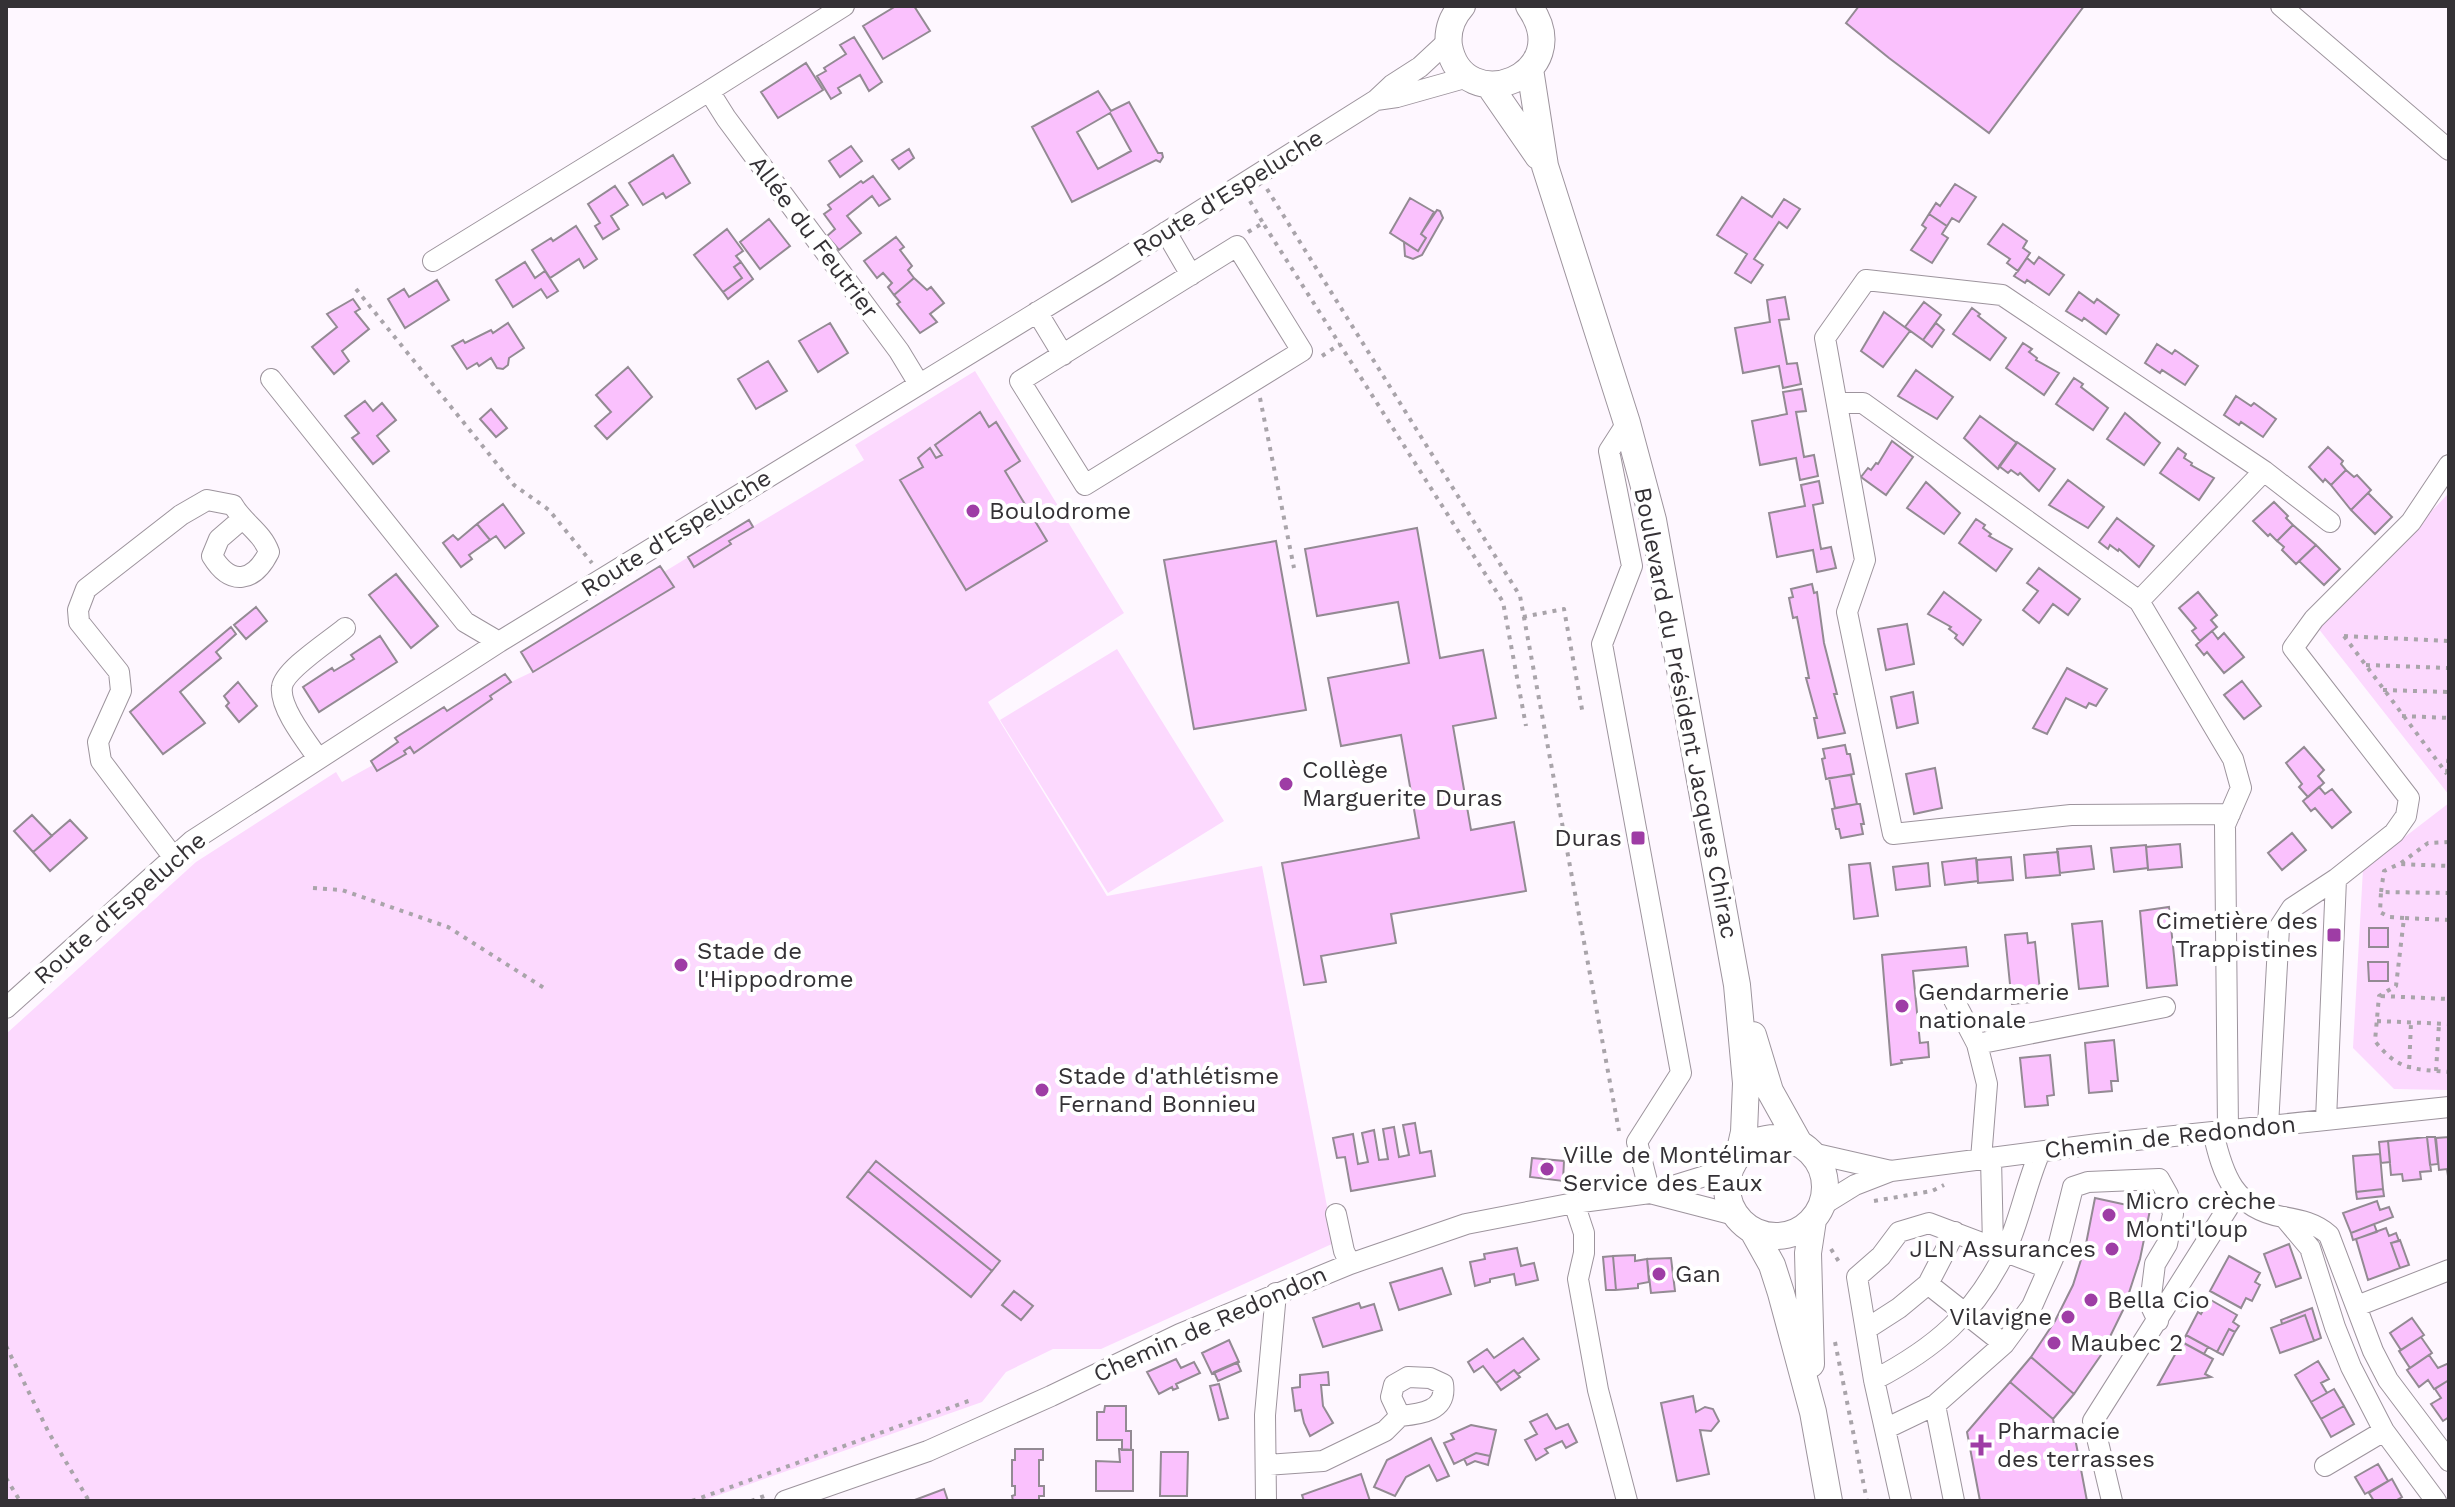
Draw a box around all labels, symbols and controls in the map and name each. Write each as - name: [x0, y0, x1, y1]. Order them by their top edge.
- street label: Route d'Espeluche: [1128, 123, 1328, 263]
- street label: Allée du Feutrier: [744, 150, 884, 324]
- street label: Route d'Espeluche: [576, 463, 776, 603]
- street label: Boulevard du Président Jacques Chirac: [1628, 485, 1744, 941]
- place label: Boulodrome: [989, 497, 1131, 525]
- marker: Boulodrome: [964, 502, 982, 520]
- place label: Collège Marguerite Duras: [1302, 756, 1503, 812]
- marker: Collège Marguerite Duras: [1277, 775, 1295, 793]
- place label: Duras: [1554, 824, 1622, 852]
- street label: Route d'Espeluche: [28, 826, 212, 990]
- marker: Duras: [1629, 829, 1647, 847]
- place label: Cimetière des Trappistines: [2156, 907, 2318, 963]
- marker: Cimetière des Trappistines: [2325, 926, 2343, 944]
- place label: Stade de l'Hippodrome: [697, 937, 853, 993]
- marker: Stade de l'Hippodrome: [672, 956, 690, 974]
- place label: Gendarmerie nationale: [1918, 978, 2069, 1034]
- marker: Gendarmerie nationale: [1893, 997, 1911, 1015]
- place label: Stade d'athlétisme Fernand Bonnieu: [1058, 1062, 1279, 1118]
- marker: Stade d'athlétisme Fernand Bonnieu: [1033, 1081, 1051, 1099]
- street label: Chemin de Redondon: [2043, 1110, 2297, 1164]
- place label: Ville de Montélimar Service des Eaux: [1563, 1141, 1792, 1197]
- marker: Ville de Montélimar Service des Eaux: [1538, 1160, 1556, 1178]
- place label: Micro crèche Monti'loup: [2125, 1187, 2276, 1243]
- marker: Micro crèche Monti'loup: [2100, 1206, 2118, 1224]
- place label: JLN Assurances: [1910, 1235, 2096, 1263]
- marker: JLN Assurances: [2103, 1240, 2121, 1258]
- street label: Chemin de Redondon: [1089, 1260, 1331, 1388]
- place label: Gan: [1675, 1260, 1721, 1288]
- marker: Gan: [1650, 1265, 1668, 1283]
- place label: Bella Cio: [2107, 1286, 2210, 1314]
- marker: Bella Cio: [2082, 1291, 2100, 1309]
- place label: Vilavigne: [1949, 1303, 2052, 1331]
- marker: Vilavigne: [2059, 1308, 2077, 1326]
- place label: Maubec 2: [2070, 1329, 2183, 1357]
- marker: Maubec 2: [2045, 1334, 2063, 1352]
- place label: Pharmacie des terrasses: [1997, 1417, 2155, 1473]
- marker: Pharmacie des terrasses: [1972, 1436, 1990, 1454]

